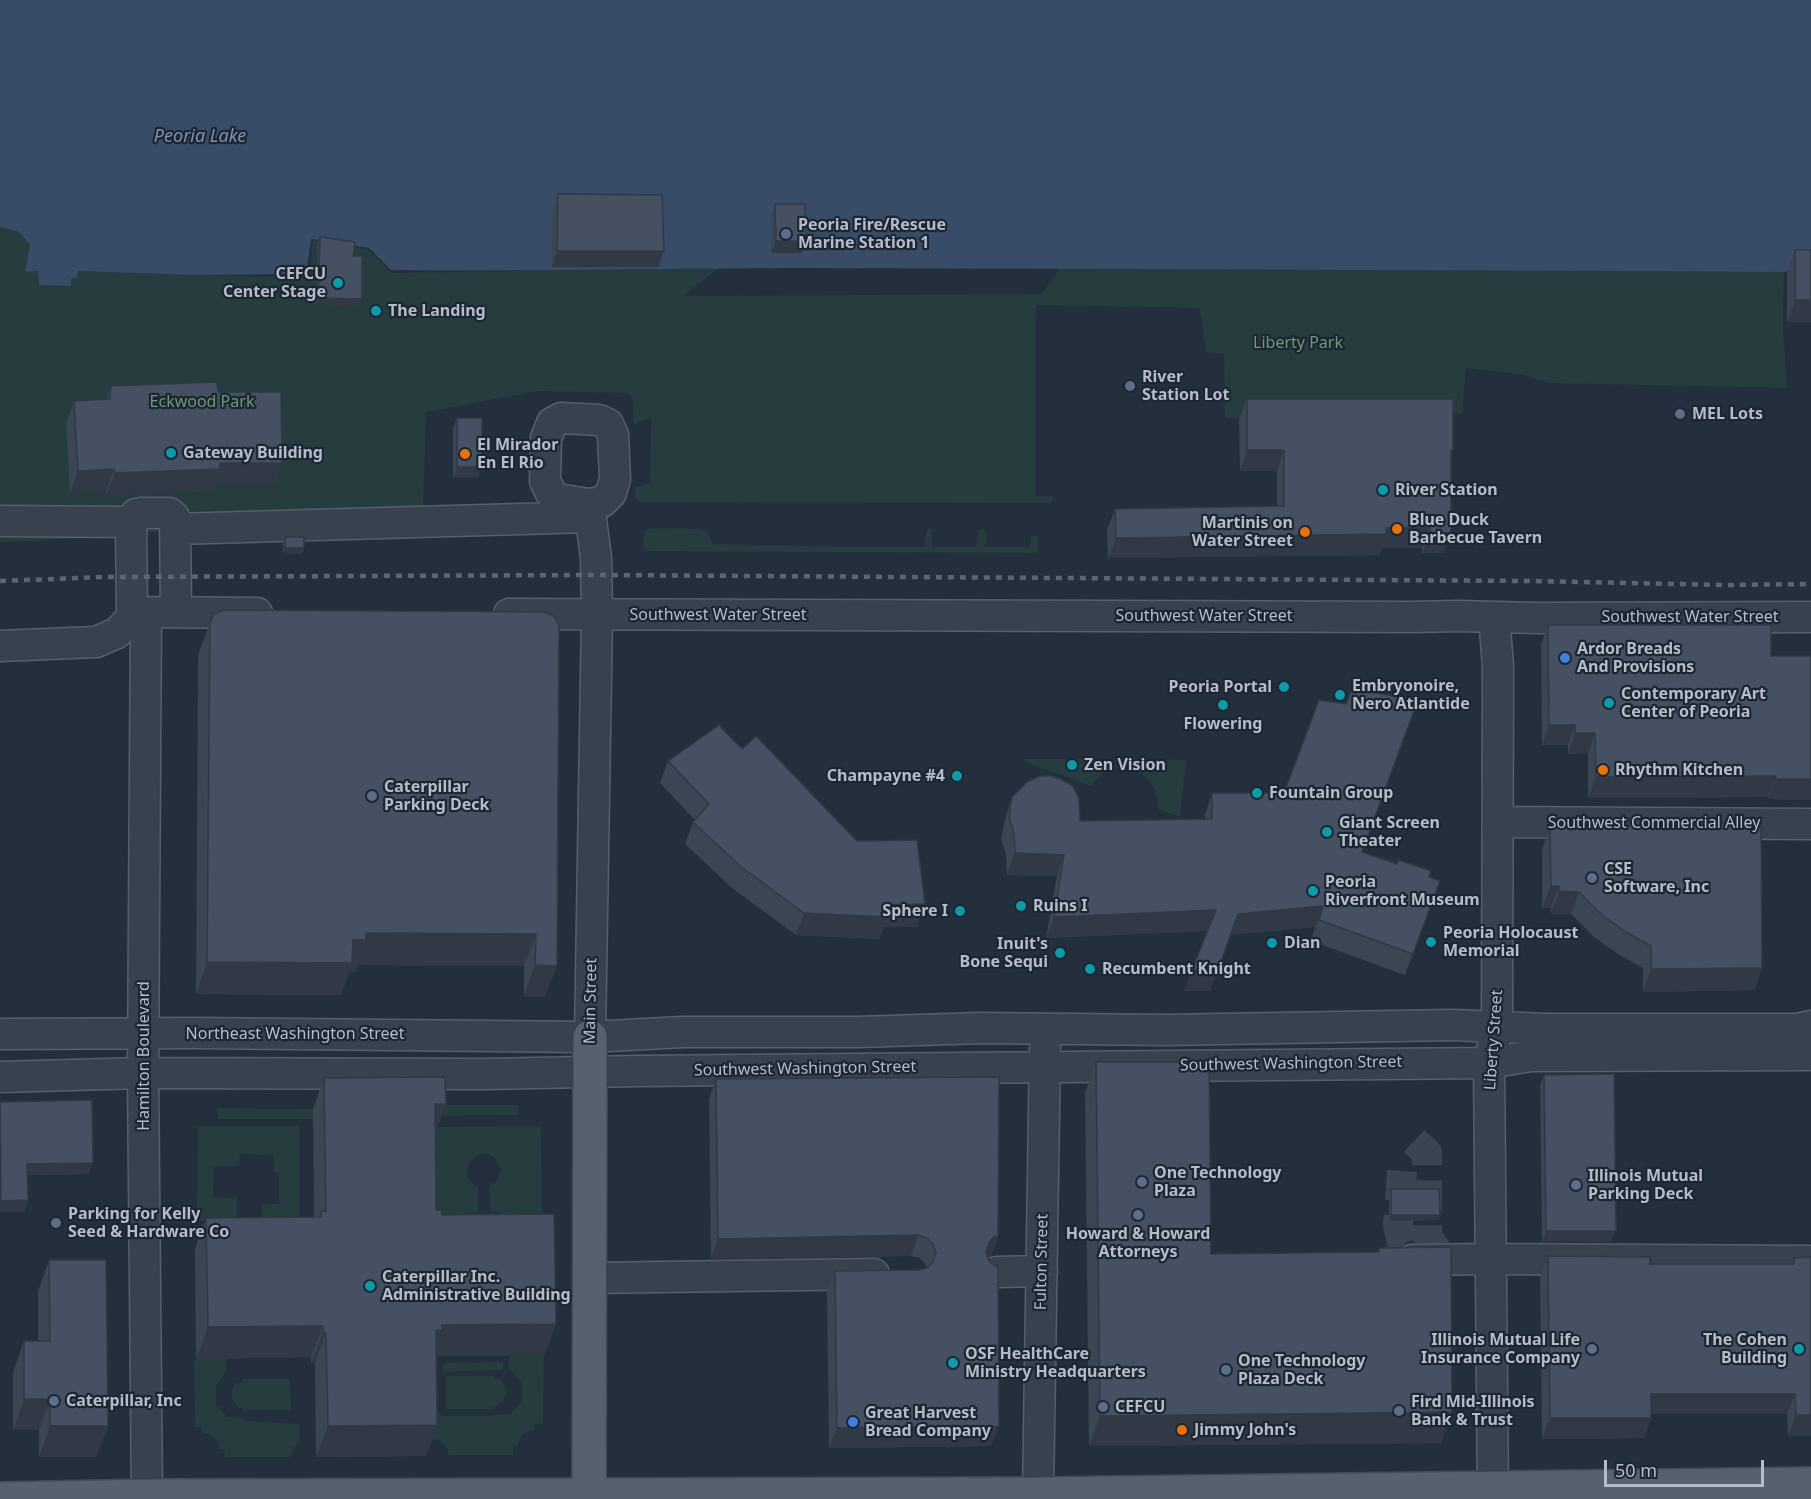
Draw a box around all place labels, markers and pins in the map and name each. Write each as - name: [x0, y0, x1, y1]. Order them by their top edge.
- place label: Peoria Fire/Rescue Marine Station 1: [798, 215, 946, 253]
- marker: Peoria Fire/Rescue Marine Station 1: [779, 227, 793, 241]
- place label: CEFCU Center Stage: [223, 264, 326, 302]
- marker: CEFCU Center Stage: [331, 276, 345, 290]
- place label: The Landing: [388, 301, 486, 321]
- marker: The Landing: [369, 304, 383, 318]
- place label: River Station Lot: [1142, 367, 1230, 405]
- marker: River Station Lot: [1123, 379, 1137, 393]
- place label: MEL Lots: [1692, 404, 1763, 424]
- marker: MEL Lots: [1673, 407, 1687, 421]
- place label: El Mirador En El Rio: [477, 435, 558, 473]
- place label: Gateway Building: [183, 443, 323, 463]
- marker: Gateway Building: [164, 446, 178, 460]
- marker: El Mirador En El Rio: [458, 447, 472, 461]
- place label: River Station: [1395, 480, 1498, 500]
- marker: River Station: [1376, 483, 1390, 497]
- place label: Blue Duck Barbecue Tavern: [1409, 510, 1542, 548]
- place label: Martinis on Water Street: [1192, 513, 1293, 551]
- marker: Blue Duck Barbecue Tavern: [1390, 522, 1404, 536]
- marker: Martinis on Water Street: [1298, 525, 1312, 539]
- place label: Ardor Breads And Provisions: [1577, 639, 1694, 677]
- marker: Ardor Breads And Provisions: [1558, 651, 1572, 665]
- place label: Embryonoire, Nero Atlantide: [1352, 676, 1470, 714]
- place label: Peoria Portal: [1168, 677, 1272, 697]
- marker: Peoria Portal: [1277, 680, 1291, 694]
- place label: Contemporary Art Center of Peoria: [1621, 684, 1766, 722]
- marker: Embryonoire, Nero Atlantide: [1333, 688, 1347, 702]
- marker: Contemporary Art Center of Peoria: [1602, 696, 1616, 710]
- marker: Flowering: [1216, 698, 1230, 712]
- place label: Flowering: [1184, 714, 1262, 734]
- place label: Zen Vision: [1084, 755, 1166, 775]
- marker: Zen Vision: [1065, 758, 1079, 772]
- place label: Rhythm Kitchen: [1615, 760, 1743, 780]
- marker: Rhythm Kitchen: [1596, 763, 1610, 777]
- place label: Champayne #4: [827, 766, 945, 786]
- marker: Champayne #4: [950, 769, 964, 783]
- place label: Caterpillar Parking Deck: [384, 777, 489, 815]
- place label: Fountain Group: [1269, 783, 1393, 803]
- marker: Fountain Group: [1250, 786, 1264, 800]
- marker: Caterpillar Parking Deck: [365, 789, 379, 803]
- place label: Giant Screen Theater: [1339, 813, 1440, 851]
- marker: Giant Screen Theater: [1320, 825, 1334, 839]
- place label: CSE Software, Inc: [1604, 859, 1709, 897]
- marker: CSE Software, Inc: [1585, 871, 1599, 885]
- place label: Peoria Riverfront Museum: [1325, 872, 1480, 910]
- marker: Peoria Riverfront Museum: [1306, 884, 1320, 898]
- place label: Ruins I: [1033, 896, 1087, 916]
- marker: Ruins I: [1014, 899, 1028, 913]
- place label: Sphere I: [882, 901, 948, 921]
- marker: Sphere I: [953, 904, 967, 918]
- place label: Peoria Holocaust Memorial: [1443, 923, 1578, 961]
- place label: Dian: [1284, 933, 1320, 953]
- place label: Inuit's Bone Sequi: [960, 934, 1048, 972]
- marker: Peoria Holocaust Memorial: [1424, 935, 1438, 949]
- marker: Dian: [1265, 936, 1279, 950]
- marker: Inuit's Bone Sequi: [1053, 946, 1067, 960]
- place label: Recumbent Knight: [1102, 959, 1251, 979]
- marker: Recumbent Knight: [1083, 962, 1097, 976]
- place label: One Technology Plaza: [1154, 1163, 1282, 1201]
- place label: Illinois Mutual Parking Deck: [1588, 1166, 1703, 1204]
- marker: One Technology Plaza: [1135, 1175, 1149, 1189]
- marker: Illinois Mutual Parking Deck: [1569, 1178, 1583, 1192]
- place label: Parking for Kelly Seed & Hardware Co: [68, 1204, 229, 1242]
- marker: Howard & Howard Attorneys: [1131, 1208, 1145, 1222]
- marker: Parking for Kelly Seed & Hardware Co: [49, 1216, 63, 1230]
- place label: Howard & Howard Attorneys: [1066, 1224, 1210, 1262]
- place label: Caterpillar Inc. Administrative Building: [382, 1267, 571, 1305]
- marker: Caterpillar Inc. Administrative Building: [363, 1279, 377, 1293]
- place label: Illinois Mutual Life Insurance Company: [1421, 1330, 1580, 1368]
- place label: The Cohen Building: [1703, 1330, 1787, 1368]
- marker: Illinois Mutual Life Insurance Company: [1585, 1342, 1599, 1356]
- marker: The Cohen Building: [1792, 1342, 1806, 1356]
- place label: OSF HealthCare Ministry Headquarters: [965, 1344, 1146, 1382]
- place label: One Technology Plaza Deck: [1238, 1351, 1366, 1389]
- marker: OSF HealthCare Ministry Headquarters: [946, 1356, 960, 1370]
- marker: One Technology Plaza Deck: [1219, 1363, 1233, 1377]
- place label: Caterpillar, Inc: [66, 1391, 182, 1411]
- place label: Fird Mid-Illinois Bank & Trust: [1411, 1392, 1535, 1430]
- marker: Caterpillar, Inc: [47, 1394, 61, 1408]
- place label: CEFCU: [1115, 1397, 1165, 1417]
- marker: CEFCU: [1096, 1400, 1110, 1414]
- place label: Great Harvest Bread Company: [865, 1403, 991, 1441]
- marker: Fird Mid-Illinois Bank & Trust: [1392, 1404, 1406, 1418]
- marker: Great Harvest Bread Company: [846, 1415, 860, 1429]
- place label: Jimmy John's: [1194, 1420, 1296, 1440]
- marker: Jimmy John's: [1175, 1423, 1189, 1437]

